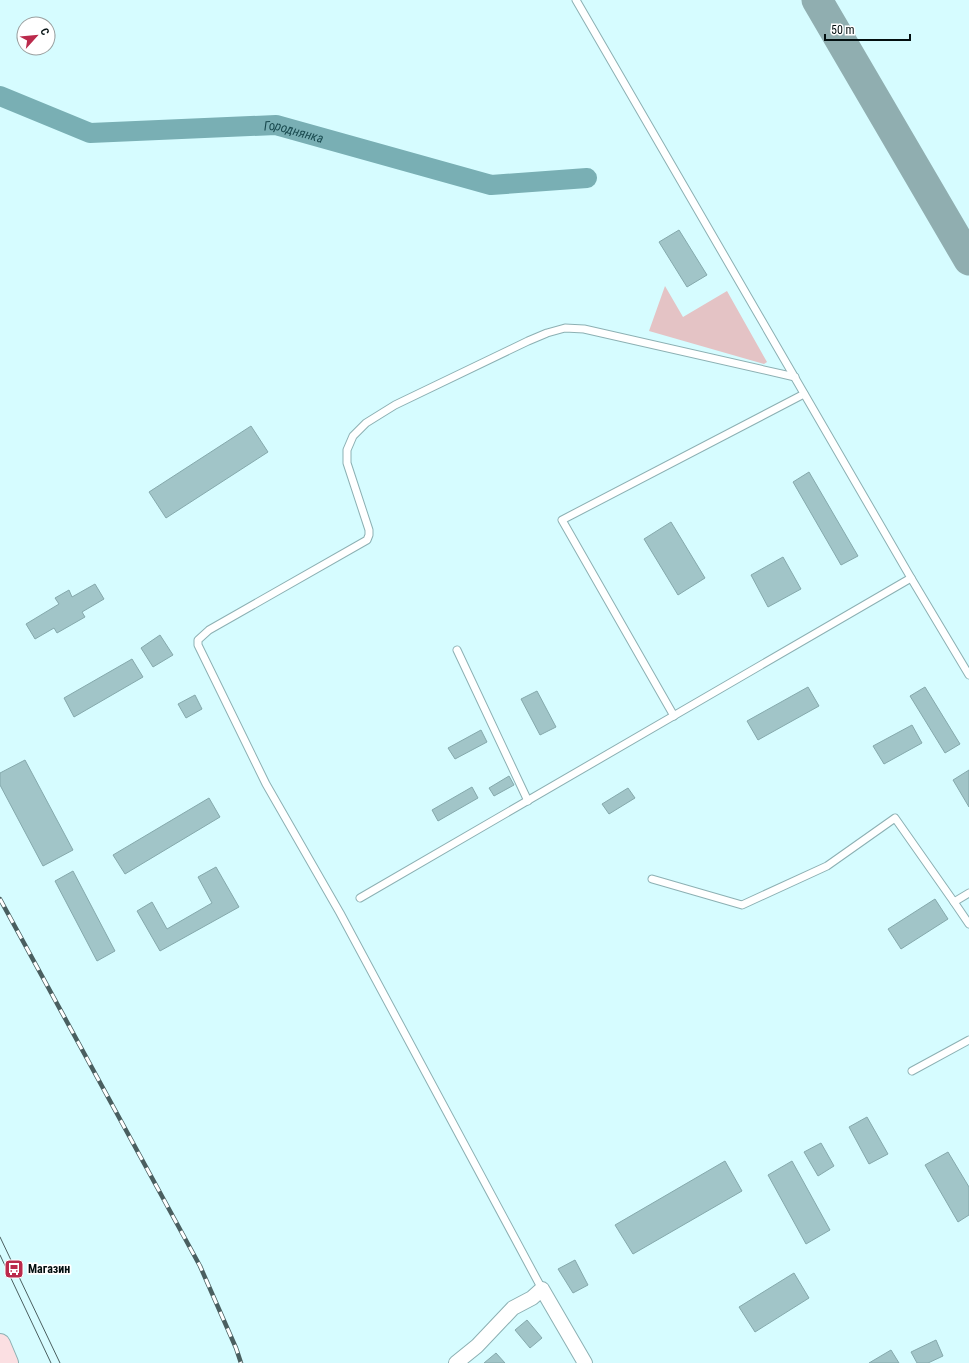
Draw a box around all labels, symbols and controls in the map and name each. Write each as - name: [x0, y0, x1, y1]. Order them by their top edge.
- north arrow: [16, 16, 56, 56]
- scale bar: [825, 16, 910, 42]
- text: 50 m: [831, 23, 855, 37]
- text: С: [37, 26, 52, 37]
- water label: Городнянка: [264, 117, 325, 145]
- bus stop icon: Магазин: [3, 1258, 25, 1280]
- place label: Магазин: [28, 1262, 70, 1276]

